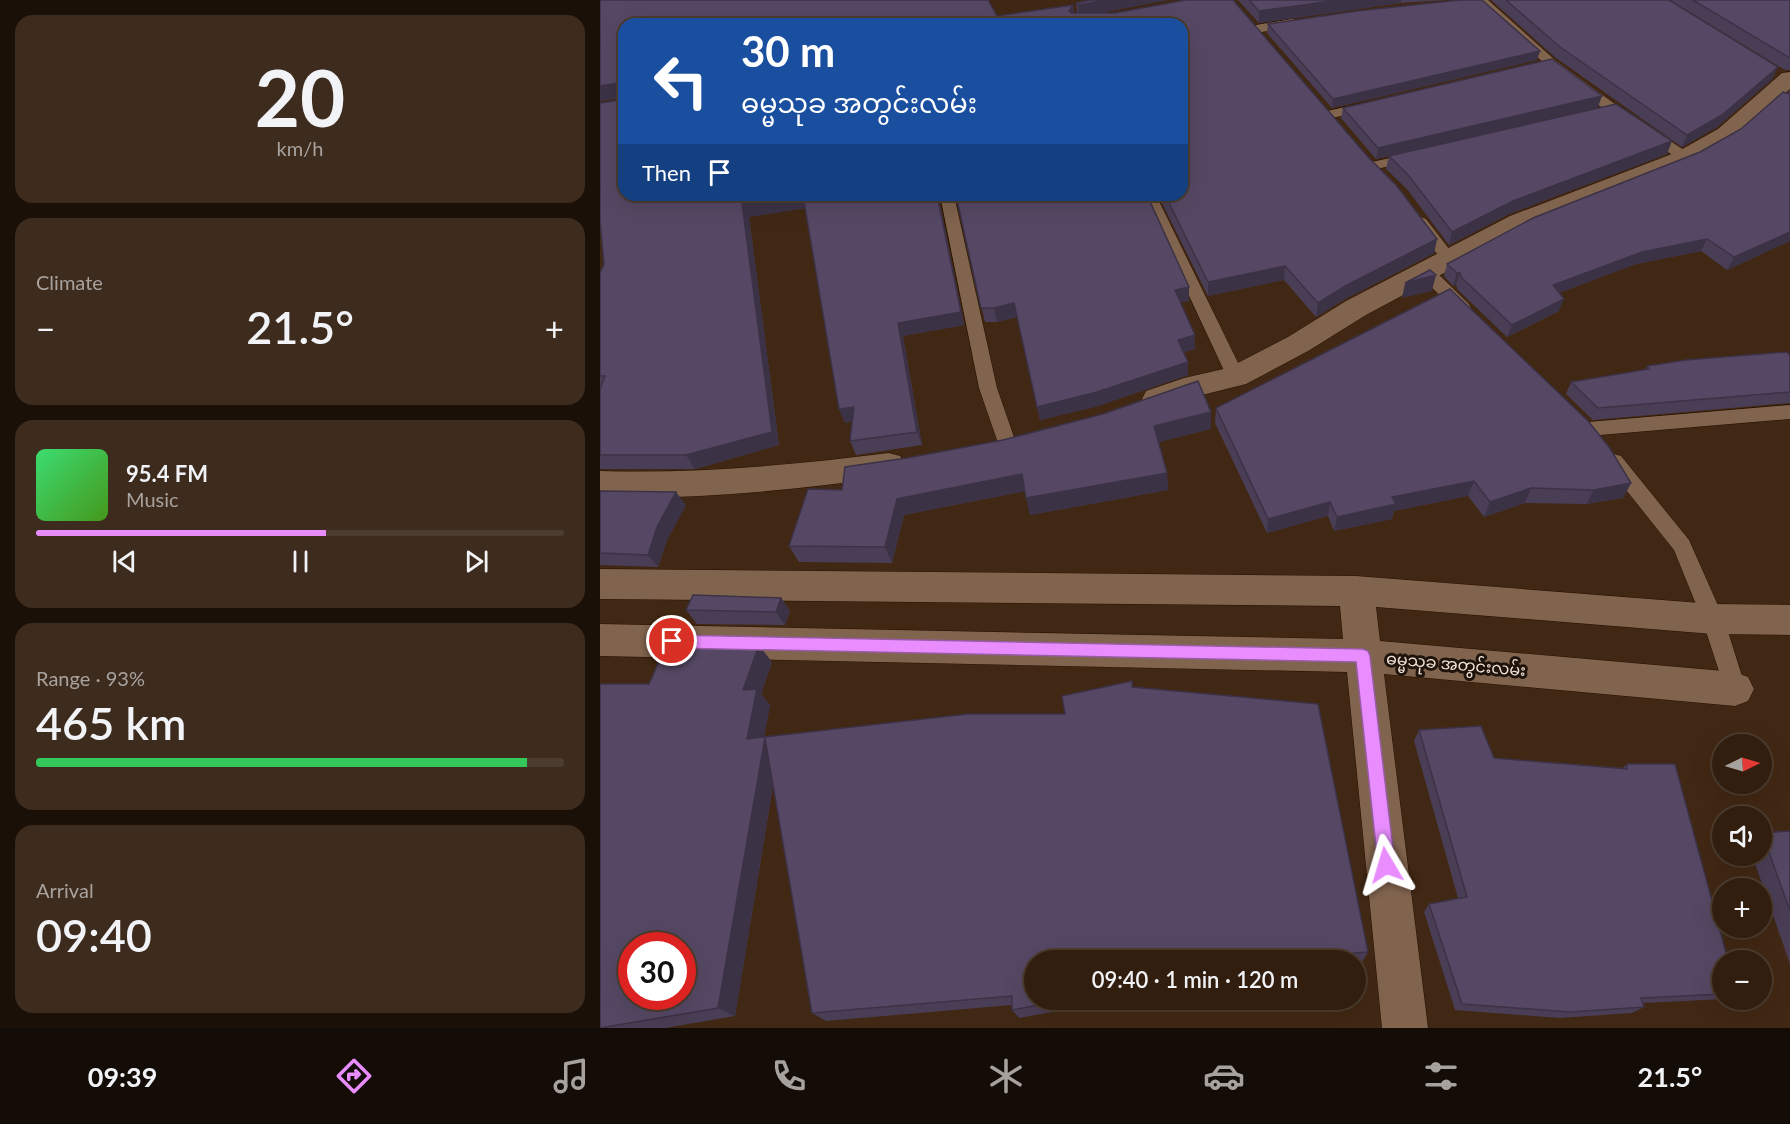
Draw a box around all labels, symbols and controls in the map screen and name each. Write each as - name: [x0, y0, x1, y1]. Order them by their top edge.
- text: 30 m: [741, 26, 835, 76]
- icon: left: [642, 42, 720, 120]
- text: 20: [255, 50, 345, 144]
- text: ဓမ္မသုခ အတွင်းလမ်း: [741, 86, 977, 119]
- text: km/h: [277, 136, 323, 160]
- icon: arrive: [703, 156, 736, 189]
- text: Then: [642, 159, 691, 186]
- text: Climate: [36, 270, 103, 294]
- text: 21.5°: [246, 300, 354, 354]
- text: −: [36, 308, 55, 348]
- text: +: [545, 308, 564, 348]
- text: 95.4 FM: [126, 460, 208, 487]
- text: Music: [126, 487, 179, 511]
- icon: previous: [108, 545, 141, 578]
- icon: pause: [284, 545, 317, 578]
- icon: next: [460, 545, 493, 578]
- pin: [646, 615, 697, 666]
- icon: arrive: [655, 624, 688, 657]
- street label: ဓမ္မသုခ အတွင်းလမ်း: [1385, 647, 1527, 685]
- text: Range · 93%: [36, 666, 145, 690]
- text: 465 km: [36, 696, 186, 750]
- north arrow: [1712, 734, 1772, 794]
- map controls: [1712, 734, 1772, 1010]
- button: sound: [1712, 806, 1772, 866]
- position arrow: [1354, 833, 1418, 897]
- text: Arrival: [36, 878, 94, 902]
- button: +: [1712, 878, 1772, 938]
- text: 09:40: [36, 908, 152, 962]
- speed limit sign: 30: [618, 932, 696, 1010]
- button: −: [1712, 950, 1772, 1010]
- text: 09:40 · 1 min · 120 m: [1092, 966, 1298, 993]
- icon: directions: [333, 1055, 375, 1097]
- icon: music: [550, 1055, 592, 1097]
- icon: phone: [768, 1055, 810, 1097]
- icon: climate: [985, 1055, 1027, 1097]
- icon: car: [1203, 1055, 1245, 1097]
- icon: filters: [1420, 1055, 1462, 1097]
- text: 09:39: [88, 1060, 157, 1093]
- text: 21.5°: [1638, 1060, 1702, 1093]

